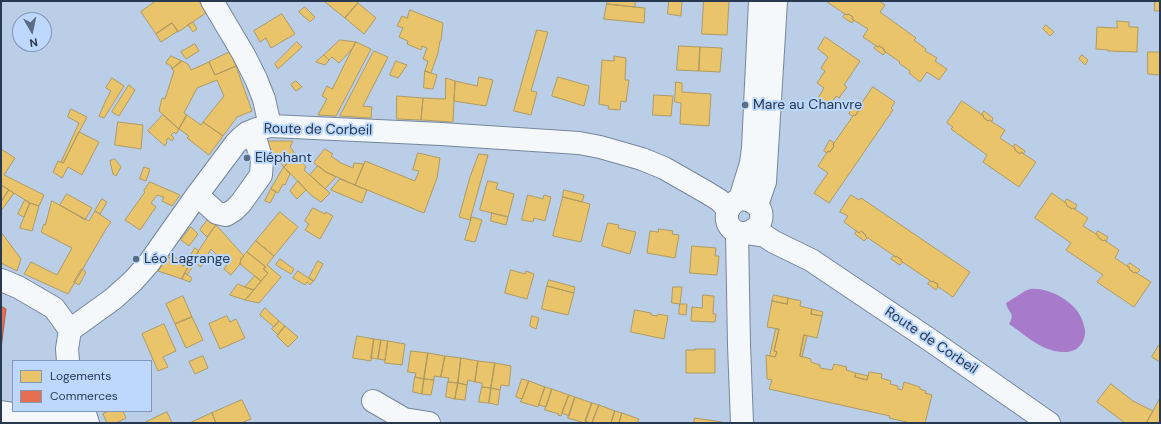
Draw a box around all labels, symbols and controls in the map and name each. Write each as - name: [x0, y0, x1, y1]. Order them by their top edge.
- north arrow: [12, 12, 52, 52]
- text: N: [29, 35, 39, 50]
- place label: Mare au Chanvre: [753, 97, 862, 113]
- marker: Mare au Chanvre: [740, 100, 750, 110]
- street label: Route de Corbeil: [264, 121, 372, 139]
- place label: Eléphant: [255, 150, 312, 166]
- marker: Eléphant: [242, 153, 252, 163]
- place label: Léo Lagrange: [144, 251, 230, 267]
- marker: Léo Lagrange: [131, 254, 141, 264]
- street label: Route de Corbeil: [881, 304, 981, 378]
- legend: [12, 360, 152, 412]
- text: Logements: [50, 368, 111, 384]
- text: Commerces: [50, 388, 118, 404]

